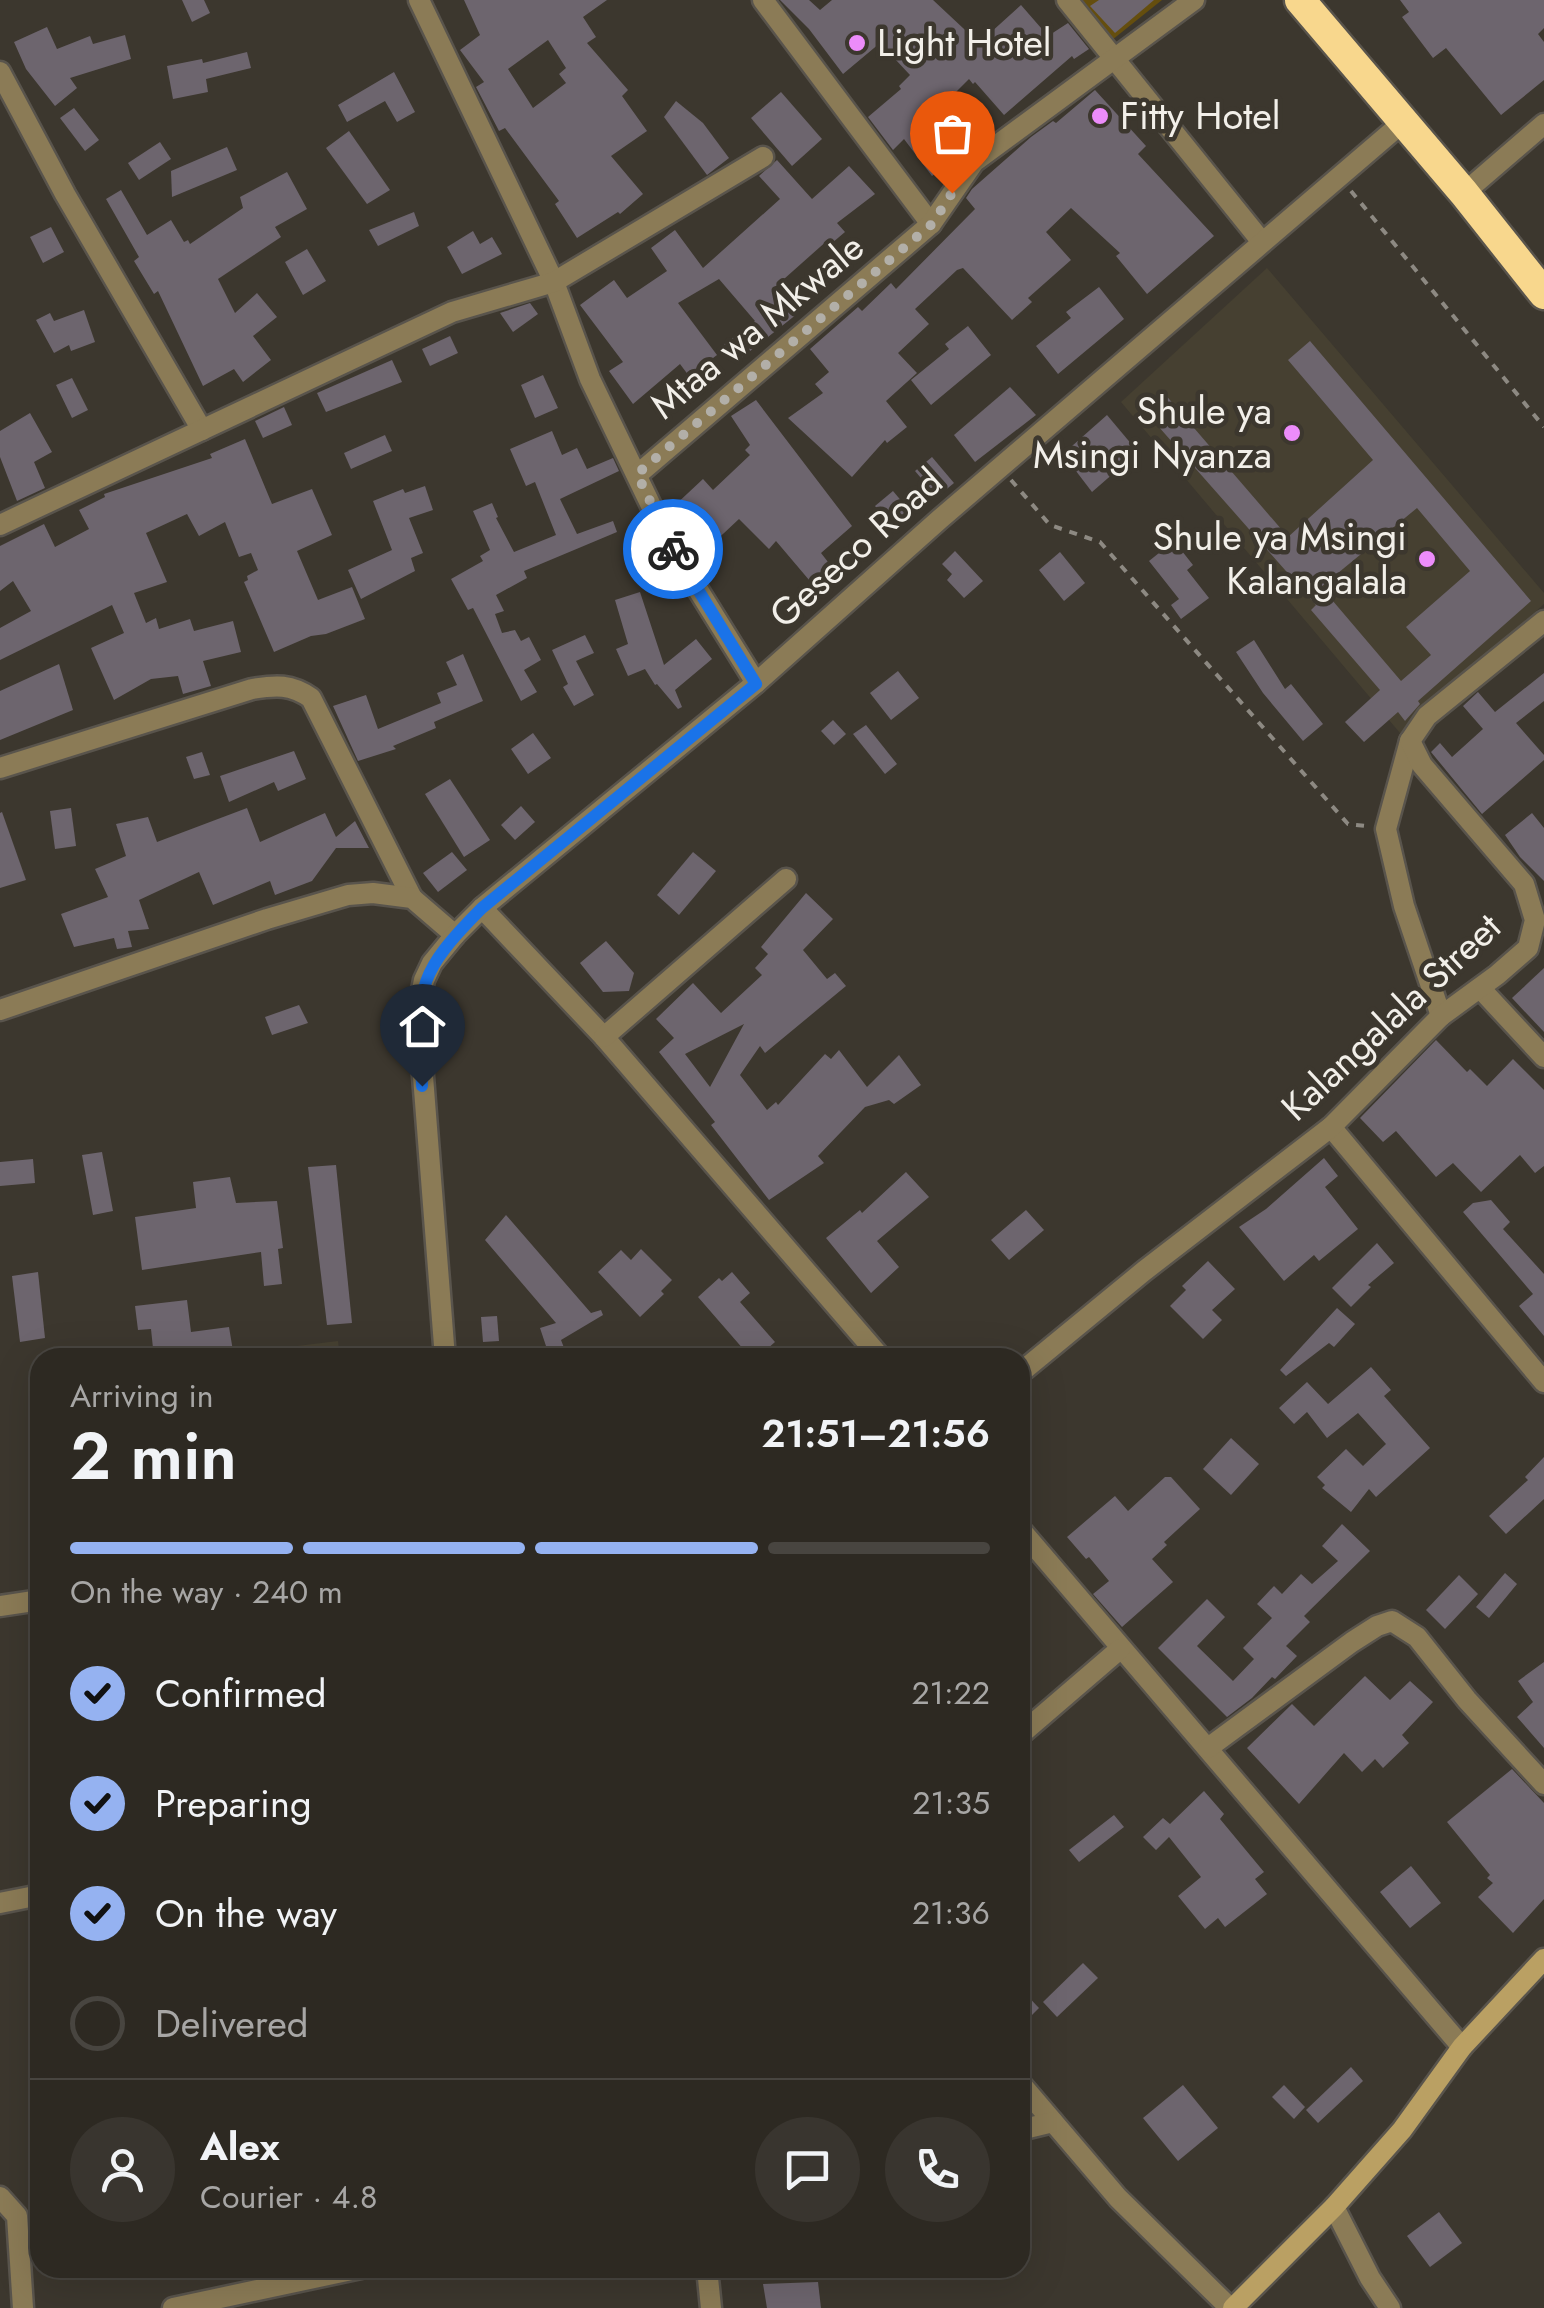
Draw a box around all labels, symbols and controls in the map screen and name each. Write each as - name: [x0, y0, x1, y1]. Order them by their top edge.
- place label: Light Hotel: [877, 15, 1051, 70]
- marker: Light Hotel: [846, 32, 868, 54]
- place label: Fitty Hotel: [1120, 88, 1281, 143]
- pin: [910, 91, 995, 194]
- marker: Fitty Hotel: [1089, 105, 1111, 127]
- icon: bag: [925, 106, 980, 161]
- street label: Mtaa wa Mkwale: [638, 220, 875, 431]
- place label: Shule ya Msingi Nyanza: [1033, 383, 1272, 482]
- marker: Shule ya Msingi Nyanza: [1281, 422, 1303, 444]
- street label: Geseco Road: [757, 455, 954, 640]
- courier: [623, 499, 723, 599]
- place label: Shule ya Msingi Kalangalala: [1153, 509, 1407, 608]
- icon: bike: [646, 522, 701, 577]
- marker: Shule ya Msingi Kalangalala: [1416, 548, 1438, 570]
- street label: Kalangalala Street: [1269, 900, 1513, 1133]
- pin: [380, 984, 465, 1087]
- icon: home: [395, 999, 450, 1054]
- text: Arriving in: [70, 1373, 214, 1419]
- text: 21:51–21:56: [762, 1406, 990, 1461]
- text: 2 min: [70, 1409, 237, 1503]
- text: On the way · 240 m: [70, 1569, 343, 1615]
- icon: check: [70, 1666, 125, 1721]
- text: Confirmed: [155, 1666, 326, 1721]
- text: 21:22: [911, 1670, 990, 1716]
- icon: check: [70, 1776, 125, 1831]
- text: Preparing: [155, 1776, 312, 1831]
- text: 21:35: [912, 1780, 990, 1826]
- icon: check: [70, 1886, 125, 1941]
- text: On the way: [155, 1886, 337, 1941]
- text: 21:36: [912, 1890, 990, 1936]
- text: Delivered: [155, 1996, 308, 2051]
- button: person: [70, 2117, 175, 2222]
- button: chat: [755, 2117, 860, 2222]
- button: phone: [885, 2117, 990, 2222]
- text: Alex: [200, 2119, 280, 2174]
- text: Courier · 4.8: [200, 2174, 377, 2220]

